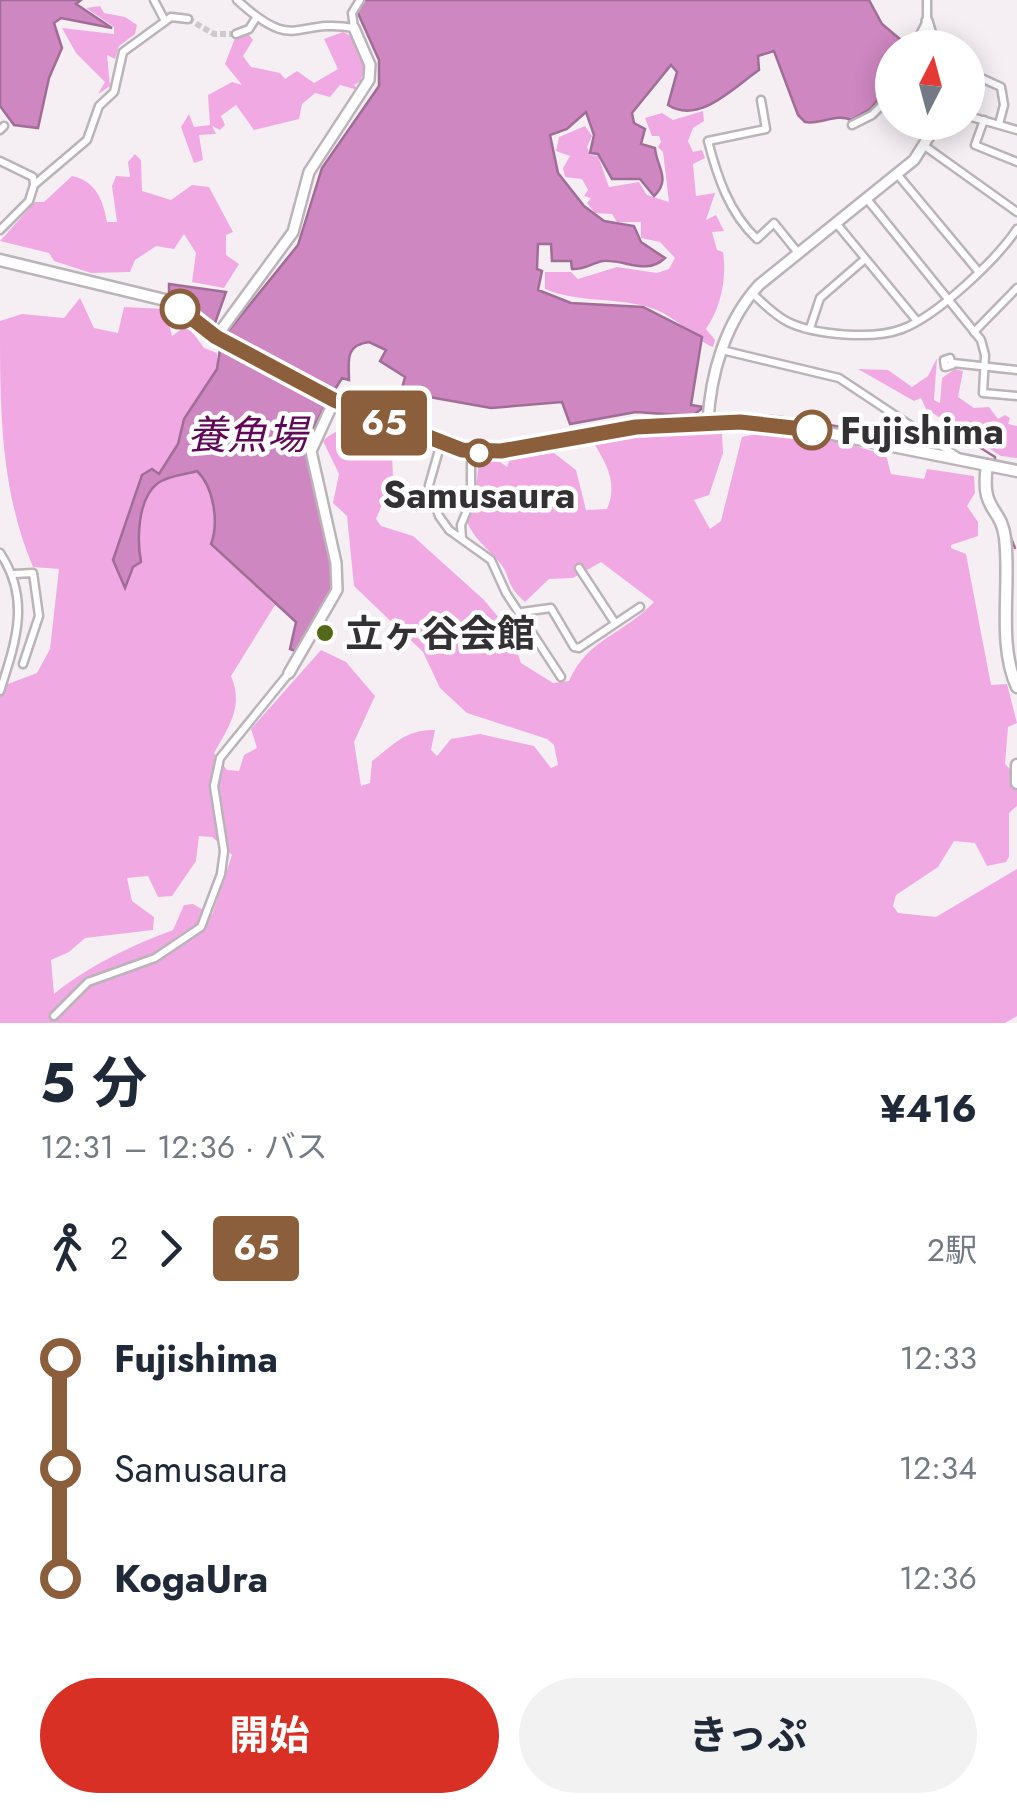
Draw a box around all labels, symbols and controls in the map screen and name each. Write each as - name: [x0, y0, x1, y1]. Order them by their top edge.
- north arrow: [875, 30, 985, 140]
- map controls: [875, 30, 985, 140]
- unlabelled marker: [161, 290, 199, 328]
- line badge: 65: [339, 390, 429, 456]
- text: 65: [361, 398, 407, 448]
- place label: Fujishima: [840, 403, 1004, 458]
- water label: 養魚場: [187, 406, 311, 464]
- marker: Fujishima: [793, 411, 831, 449]
- marker: Samusaura: [466, 440, 492, 466]
- place label: Samusaura: [382, 467, 576, 522]
- place label: 立ヶ谷会館: [345, 606, 535, 661]
- marker: 立ヶ谷会館: [314, 622, 336, 644]
- text: 5 分: [40, 1043, 147, 1123]
- text: ¥416: [880, 1081, 977, 1136]
- text: 12:31 – 12:36 · バス: [40, 1124, 328, 1170]
- icon: walk: [40, 1221, 95, 1276]
- icon: forward: [143, 1221, 198, 1276]
- text: 65: [233, 1223, 279, 1273]
- text: 2: [110, 1225, 128, 1271]
- text: 2駅: [927, 1227, 977, 1273]
- text: Fujishima: [114, 1331, 278, 1386]
- text: 12:33: [900, 1335, 977, 1381]
- text: Samusaura: [114, 1441, 288, 1496]
- text: 12:34: [899, 1445, 977, 1491]
- text: KogaUra: [114, 1551, 268, 1606]
- text: 12:36: [899, 1555, 977, 1601]
- button: 開始: [40, 1678, 499, 1793]
- button: きっぷ: [519, 1678, 977, 1793]

